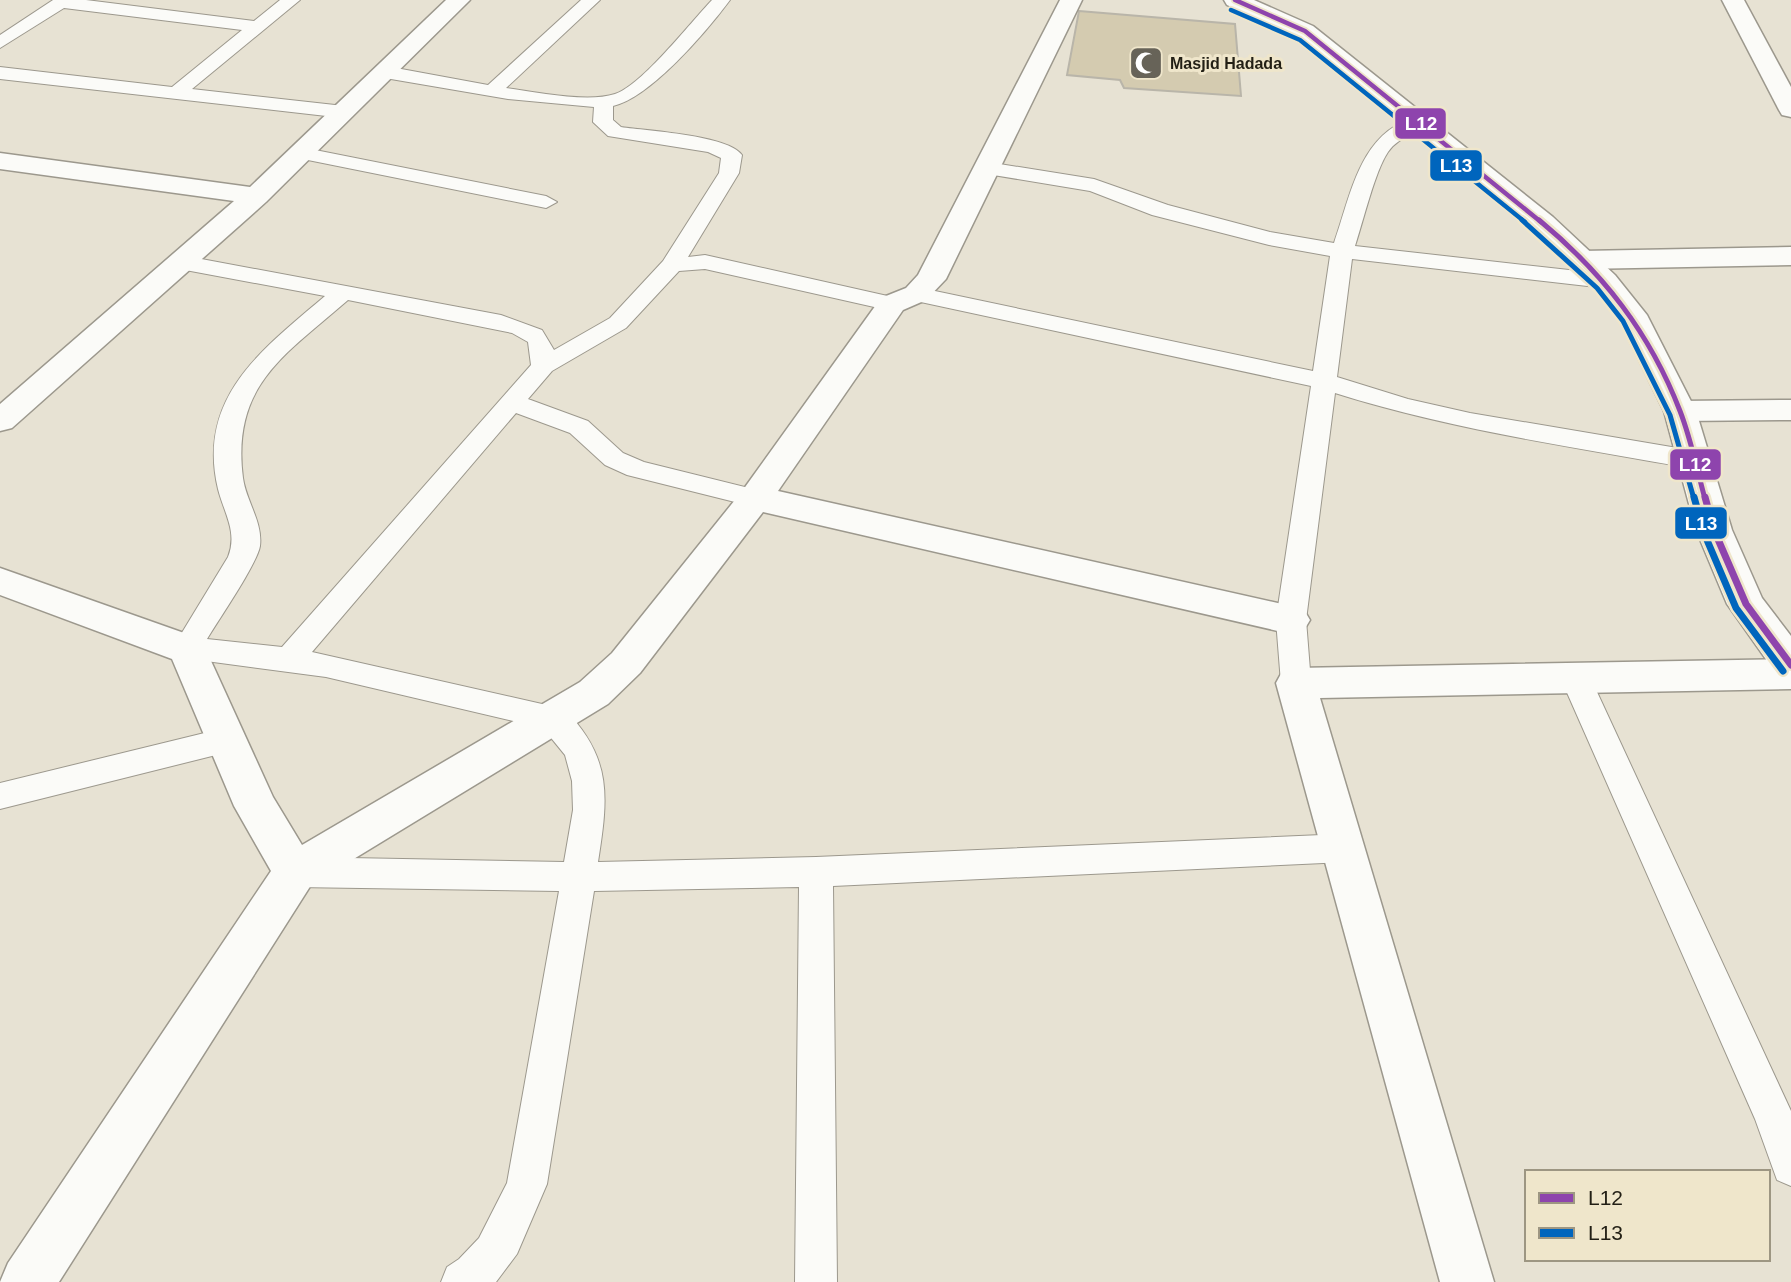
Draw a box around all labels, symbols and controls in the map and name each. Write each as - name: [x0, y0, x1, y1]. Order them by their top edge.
- mosque icon: Masjid Hadada: [1127, 44, 1165, 82]
- place label: Masjid Hadada: [1170, 55, 1282, 72]
- line badge: L12: [1394, 107, 1447, 140]
- text: L12: [1405, 113, 1437, 134]
- line badge: L13: [1429, 149, 1483, 182]
- text: L13: [1440, 155, 1472, 176]
- line badge: L12: [1669, 448, 1722, 481]
- text: L12: [1679, 454, 1711, 475]
- line badge: L13: [1674, 506, 1728, 540]
- text: L13: [1685, 513, 1717, 534]
- legend: [1525, 1170, 1770, 1261]
- text: L12: [1588, 1186, 1623, 1209]
- text: L13: [1588, 1221, 1623, 1244]

